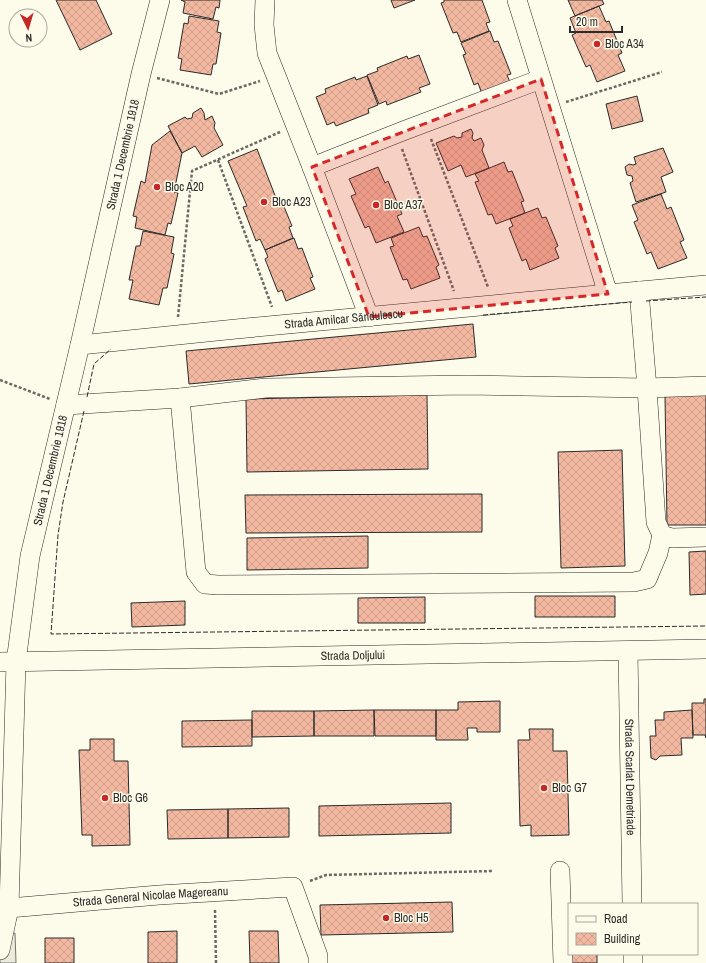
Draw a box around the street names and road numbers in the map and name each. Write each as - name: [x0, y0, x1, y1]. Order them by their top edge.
- street label: Strada 1 Decembrie 1918: [103, 98, 143, 211]
- street label: Strada Amilcar Săndulescu: [284, 305, 404, 332]
- street label: Strada 1 Decembrie 1918: [29, 414, 71, 527]
- street label: Strada Doljului: [320, 647, 385, 664]
- street label: Strada Scarlat Demetriade: [621, 718, 639, 835]
- street label: Strada General Nicolae Magereanu: [72, 883, 229, 910]

